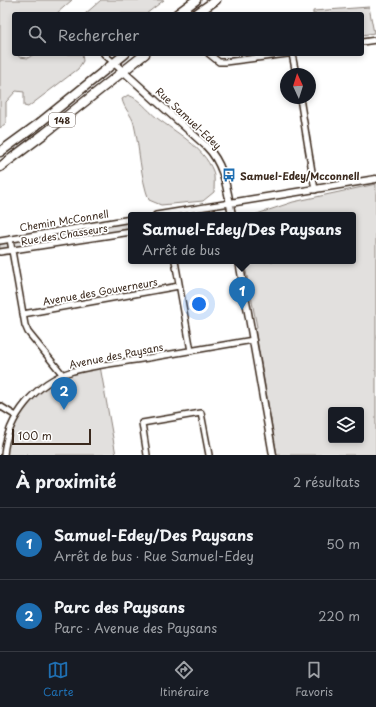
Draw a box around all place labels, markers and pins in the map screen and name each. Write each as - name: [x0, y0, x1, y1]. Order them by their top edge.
- bus stop icon: Samuel-Edey/Mcconnell: [221, 167, 237, 183]
- place label: Samuel-Edey/Mcconnell: [240, 168, 360, 183]
- pin: 1: [229, 277, 255, 310]
- pin: 2: [51, 377, 77, 410]

